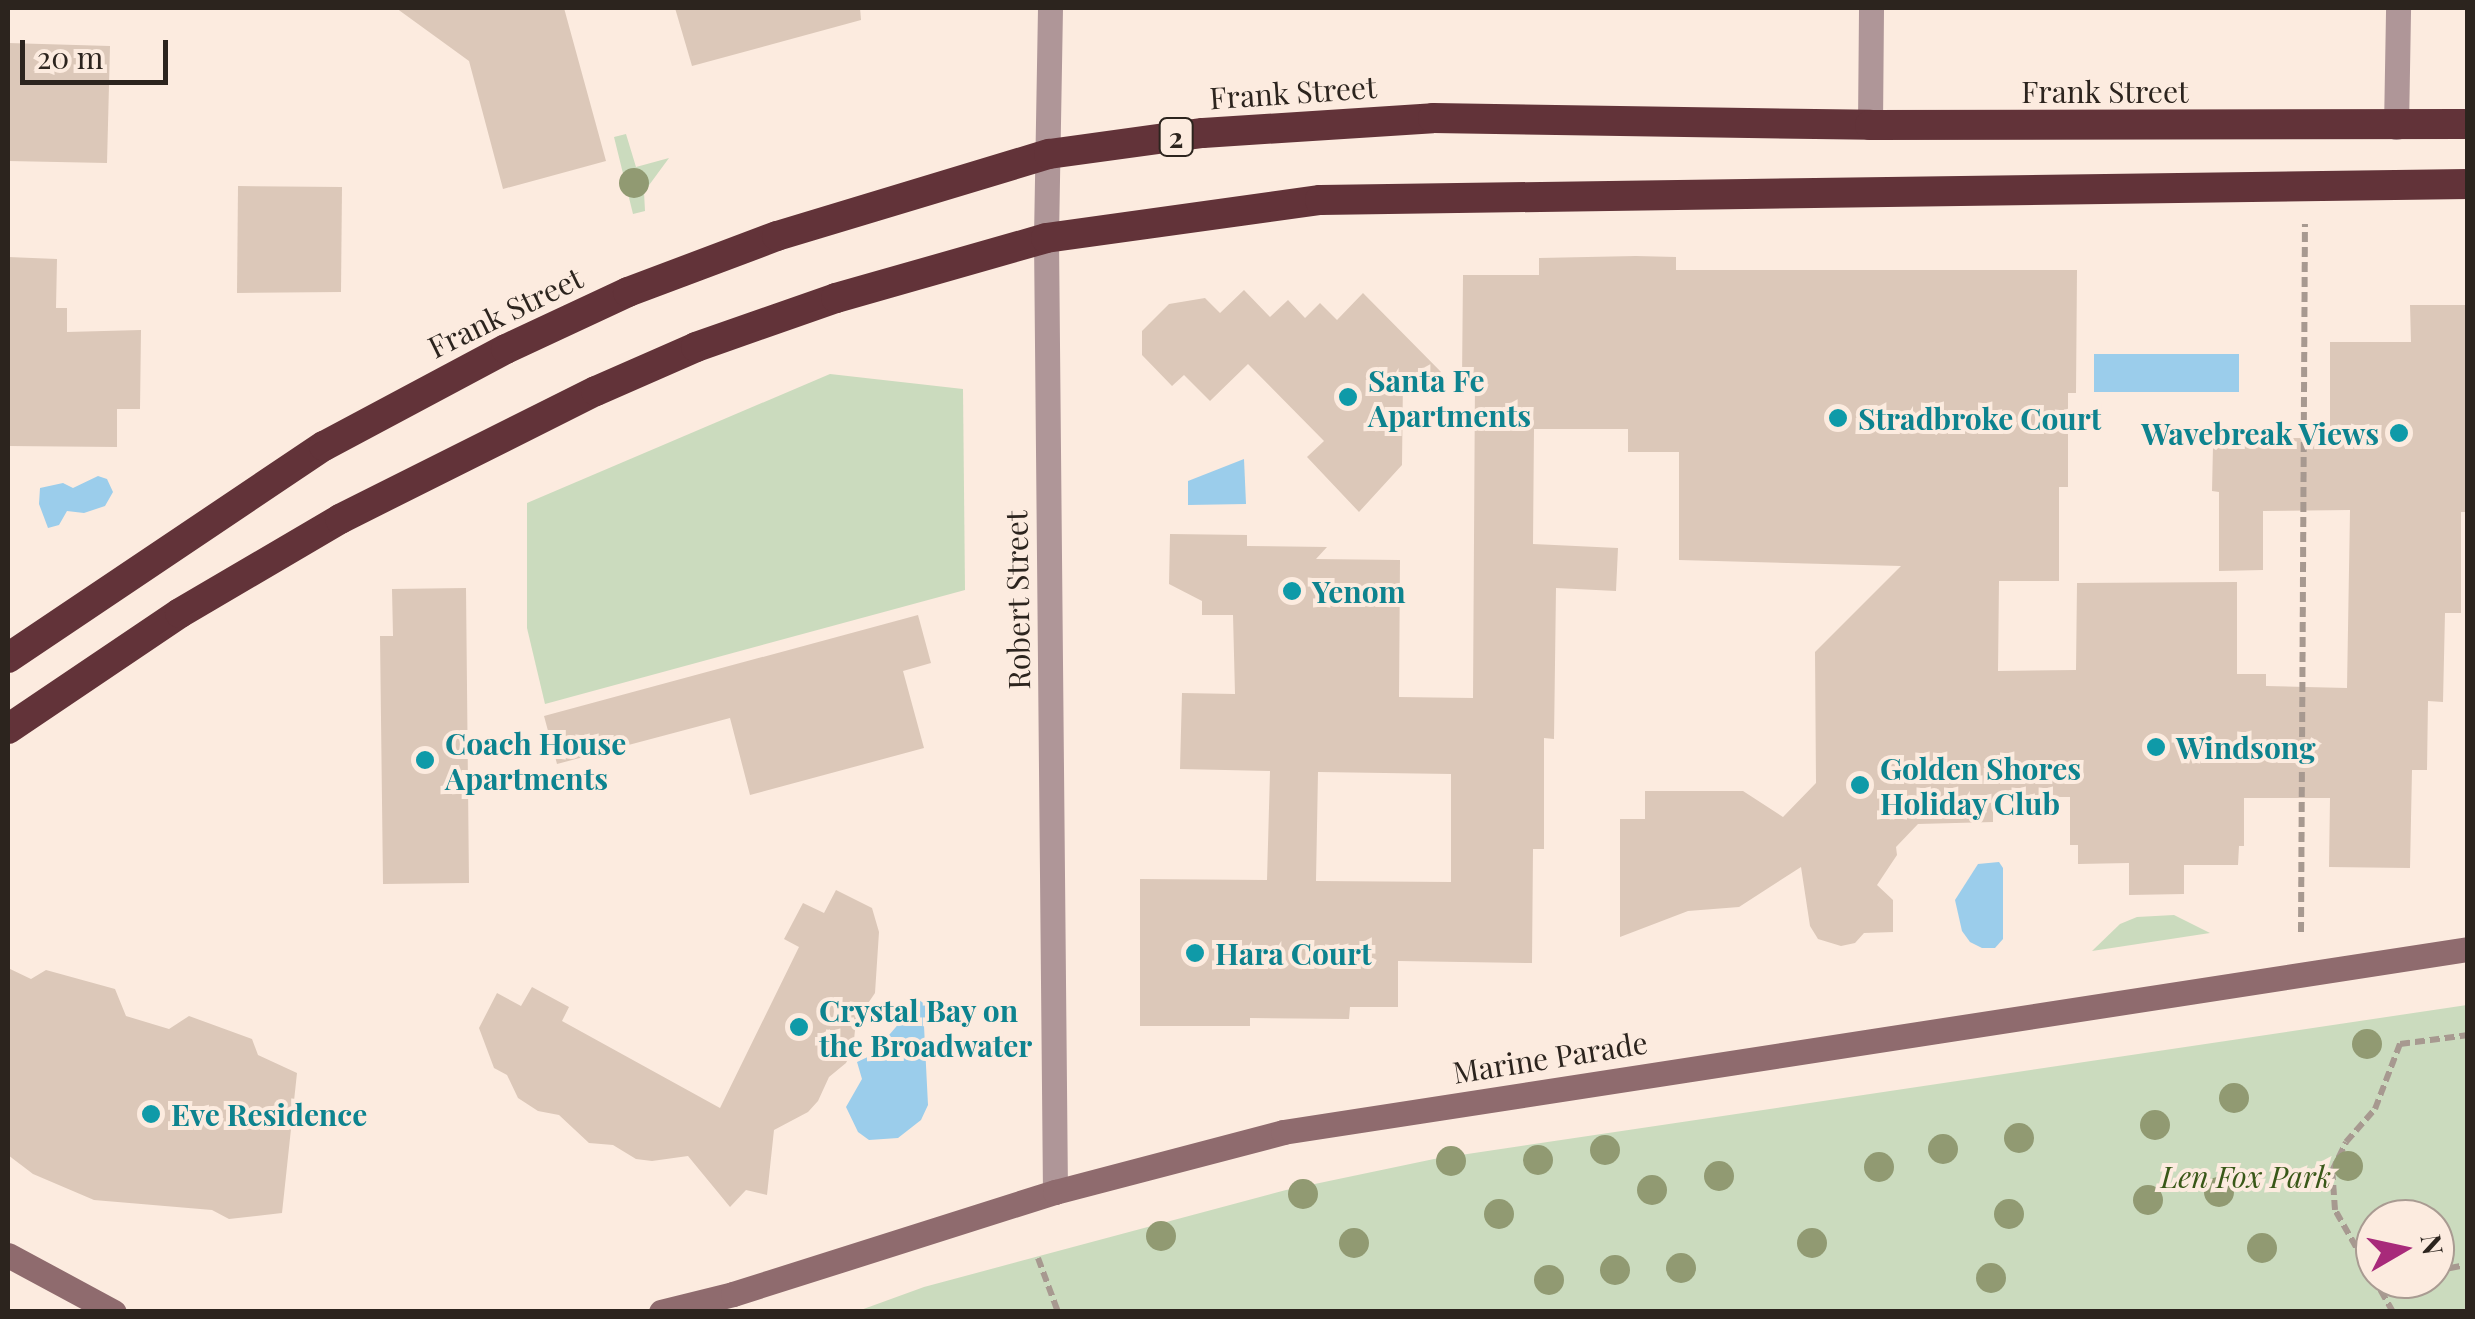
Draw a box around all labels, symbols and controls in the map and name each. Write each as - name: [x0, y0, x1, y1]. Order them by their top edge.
- scale bar: [25, 20, 172, 82]
- text: 20 m: [37, 37, 103, 77]
- street label: Frank Street: [1208, 68, 1378, 116]
- street label: Frank Street: [2021, 73, 2189, 109]
- road number: 2: [1158, 114, 1194, 160]
- street label: Frank Street: [422, 259, 588, 365]
- place label: Santa Fe Apartments: [1368, 362, 1531, 432]
- marker: Santa Fe Apartments: [1337, 386, 1359, 408]
- place label: Stradbroke Court: [1858, 400, 2101, 436]
- marker: Stradbroke Court: [1827, 407, 1849, 429]
- place label: Wavebreak Views: [2140, 415, 2379, 451]
- marker: Wavebreak Views: [2388, 422, 2410, 444]
- street label: Robert Street: [997, 510, 1037, 690]
- place label: Yenom: [1312, 573, 1406, 609]
- marker: Yenom: [1281, 580, 1303, 602]
- place label: Coach House Apartments: [445, 725, 626, 796]
- place label: Windsong: [2176, 729, 2316, 765]
- marker: Windsong: [2145, 736, 2167, 758]
- marker: Coach House Apartments: [414, 749, 436, 771]
- place label: Golden Shores Holiday Club: [1880, 750, 2081, 820]
- marker: Golden Shores Holiday Club: [1849, 774, 1871, 796]
- place label: Hara Court: [1215, 935, 1372, 971]
- marker: Hara Court: [1184, 942, 1206, 964]
- place label: Crystal Bay on the Broadwater: [819, 992, 1032, 1062]
- marker: Crystal Bay on the Broadwater: [788, 1016, 810, 1038]
- street label: Marine Parade: [1450, 1024, 1650, 1090]
- place label: Eve Residence: [171, 1096, 367, 1132]
- marker: Eve Residence: [140, 1103, 162, 1125]
- park label: Len Fox Park: [2161, 1158, 2331, 1194]
- north arrow: [2355, 1199, 2455, 1299]
- text: N: [2413, 1232, 2453, 1257]

